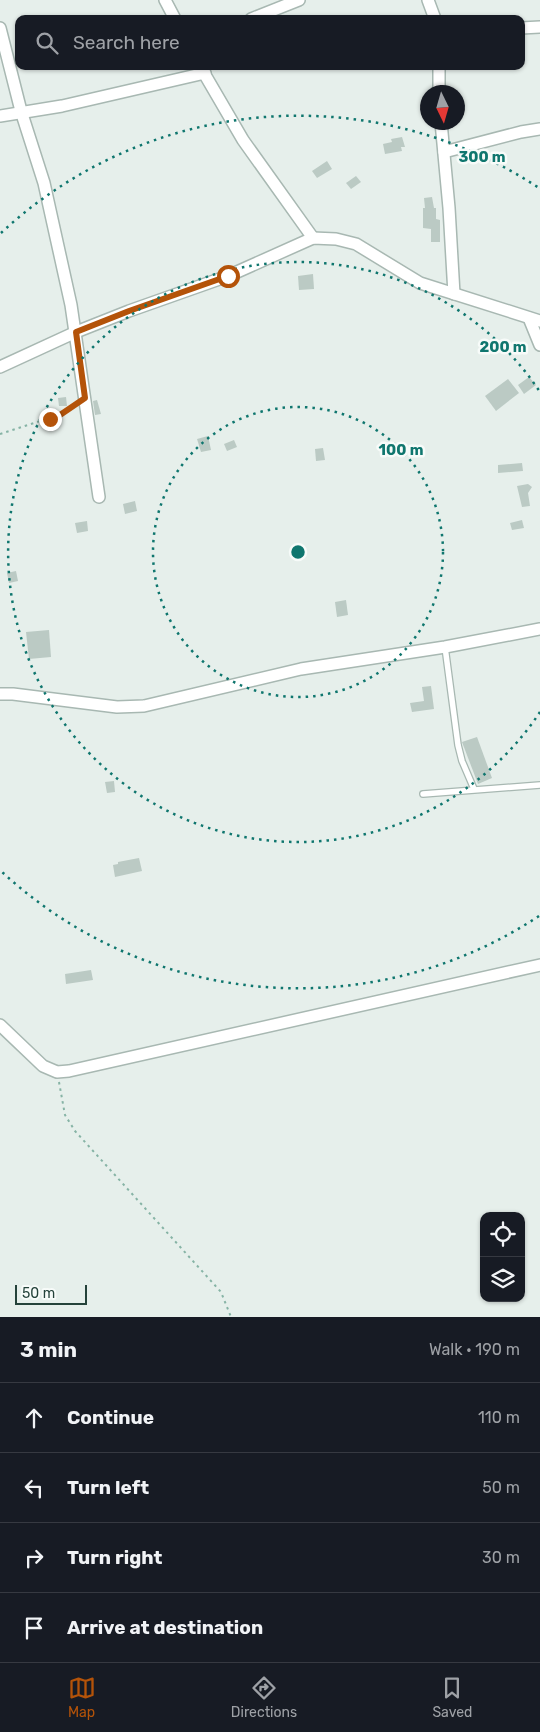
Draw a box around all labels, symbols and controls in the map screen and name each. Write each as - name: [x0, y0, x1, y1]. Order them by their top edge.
- search box: [15, 15, 525, 70]
- icon: search: [33, 29, 61, 57]
- text: Search here: [73, 31, 180, 54]
- north arrow: [420, 85, 465, 130]
- text: 300 m: [458, 148, 506, 166]
- route start: [217, 265, 240, 288]
- text: 200 m: [479, 338, 527, 356]
- route end: [39, 408, 62, 431]
- text: 100 m: [379, 441, 423, 459]
- centre of rings: [289, 543, 307, 561]
- map controls: [480, 1212, 525, 1302]
- button: locate: [480, 1212, 525, 1257]
- button: layers: [480, 1257, 525, 1302]
- scale bar: [15, 1282, 88, 1305]
- text: 50 m: [22, 1285, 55, 1302]
- text: 3 min: [20, 1337, 77, 1362]
- text: Walk · 190 m: [429, 1340, 520, 1359]
- icon: ahead: [20, 1404, 48, 1432]
- text: Continue: [67, 1406, 154, 1429]
- text: 110 m: [478, 1408, 520, 1427]
- icon: left: [20, 1474, 48, 1502]
- text: Turn left: [67, 1476, 149, 1499]
- text: 50 m: [482, 1478, 520, 1497]
- icon: right: [20, 1544, 48, 1572]
- text: Turn right: [67, 1546, 162, 1569]
- text: 30 m: [482, 1548, 520, 1567]
- icon: arrive: [20, 1614, 48, 1642]
- text: Arrive at destination: [67, 1616, 263, 1639]
- tab: Map: [68, 1674, 96, 1721]
- tab: Directions: [231, 1674, 297, 1721]
- tab: Saved: [432, 1674, 472, 1721]

